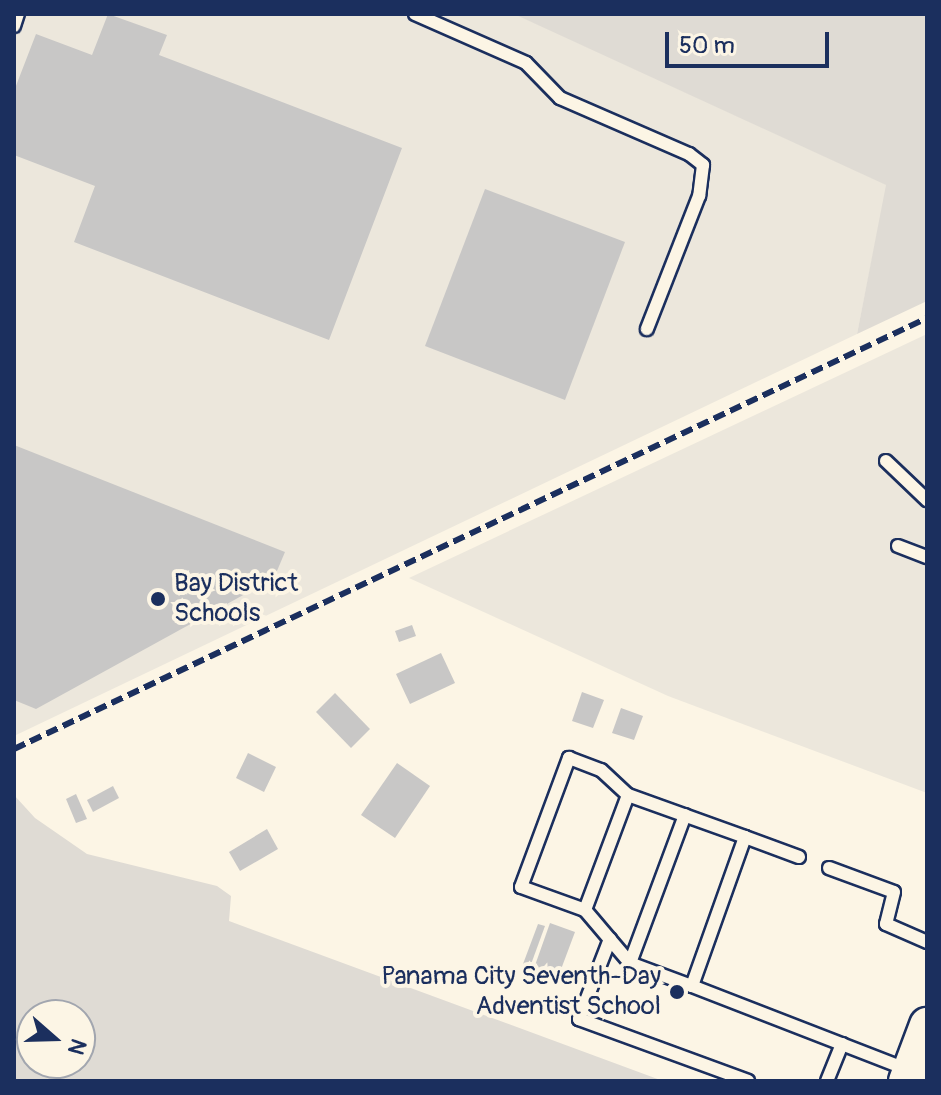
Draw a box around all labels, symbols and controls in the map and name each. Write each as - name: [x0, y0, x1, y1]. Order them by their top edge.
- scale bar: [669, 16, 833, 66]
- text: 50 m: [679, 31, 735, 60]
- place label: Bay District Schools: [174, 568, 298, 630]
- marker: Bay District Schools: [149, 590, 167, 608]
- place label: Panama City Seventh-Day Adventist School: [381, 961, 661, 1022]
- marker: Panama City Seventh-Day Adventist School: [668, 983, 686, 1001]
- north arrow: [16, 999, 96, 1079]
- text: N: [61, 1035, 92, 1058]

